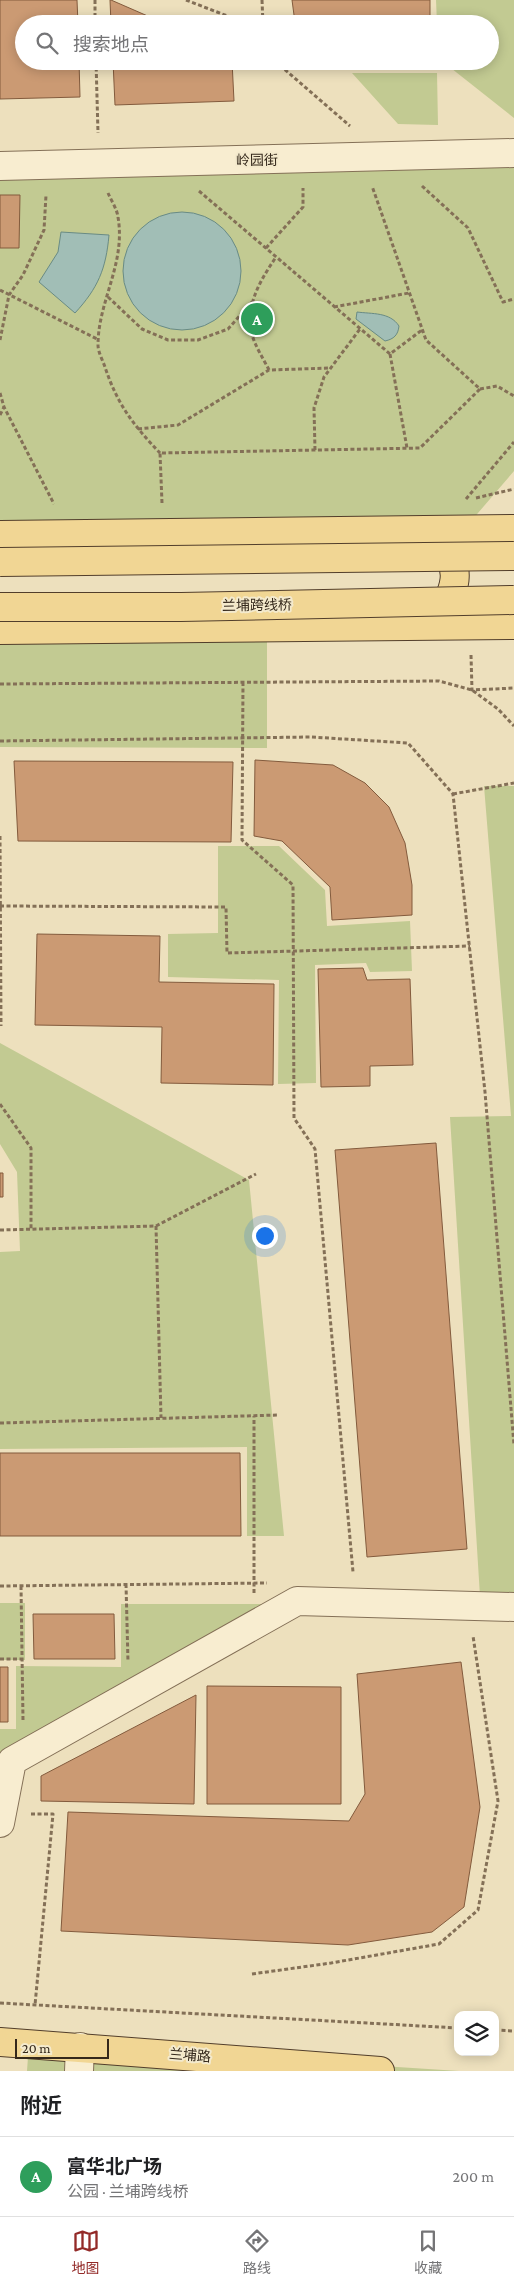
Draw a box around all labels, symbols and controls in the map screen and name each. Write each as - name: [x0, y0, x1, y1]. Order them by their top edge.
- search box: [15, 15, 499, 70]
- icon: search: [33, 29, 61, 57]
- text: 搜索地点: [73, 34, 149, 55]
- street label: 岭园街: [236, 152, 278, 168]
- pin: A: [241, 300, 273, 338]
- street label: 兰埔跨线桥: [222, 596, 292, 614]
- your location: [252, 1223, 278, 1249]
- map controls: [454, 2011, 499, 2056]
- button: layers: [454, 2011, 499, 2056]
- scale bar: [15, 2036, 109, 2059]
- text: 20 m: [22, 2040, 50, 2056]
- street label: 兰埔路: [168, 2045, 212, 2065]
- text: 附近: [20, 2094, 62, 2118]
- text: 富华北广场: [67, 2156, 162, 2177]
- text: A: [31, 2168, 41, 2185]
- text: 200 m: [452, 2168, 494, 2185]
- text: 公园 · 兰埔跨线桥: [67, 2183, 189, 2200]
- tab: 地图: [72, 2227, 100, 2277]
- tab: 路线: [243, 2227, 271, 2277]
- tab: 收藏: [414, 2227, 442, 2277]

